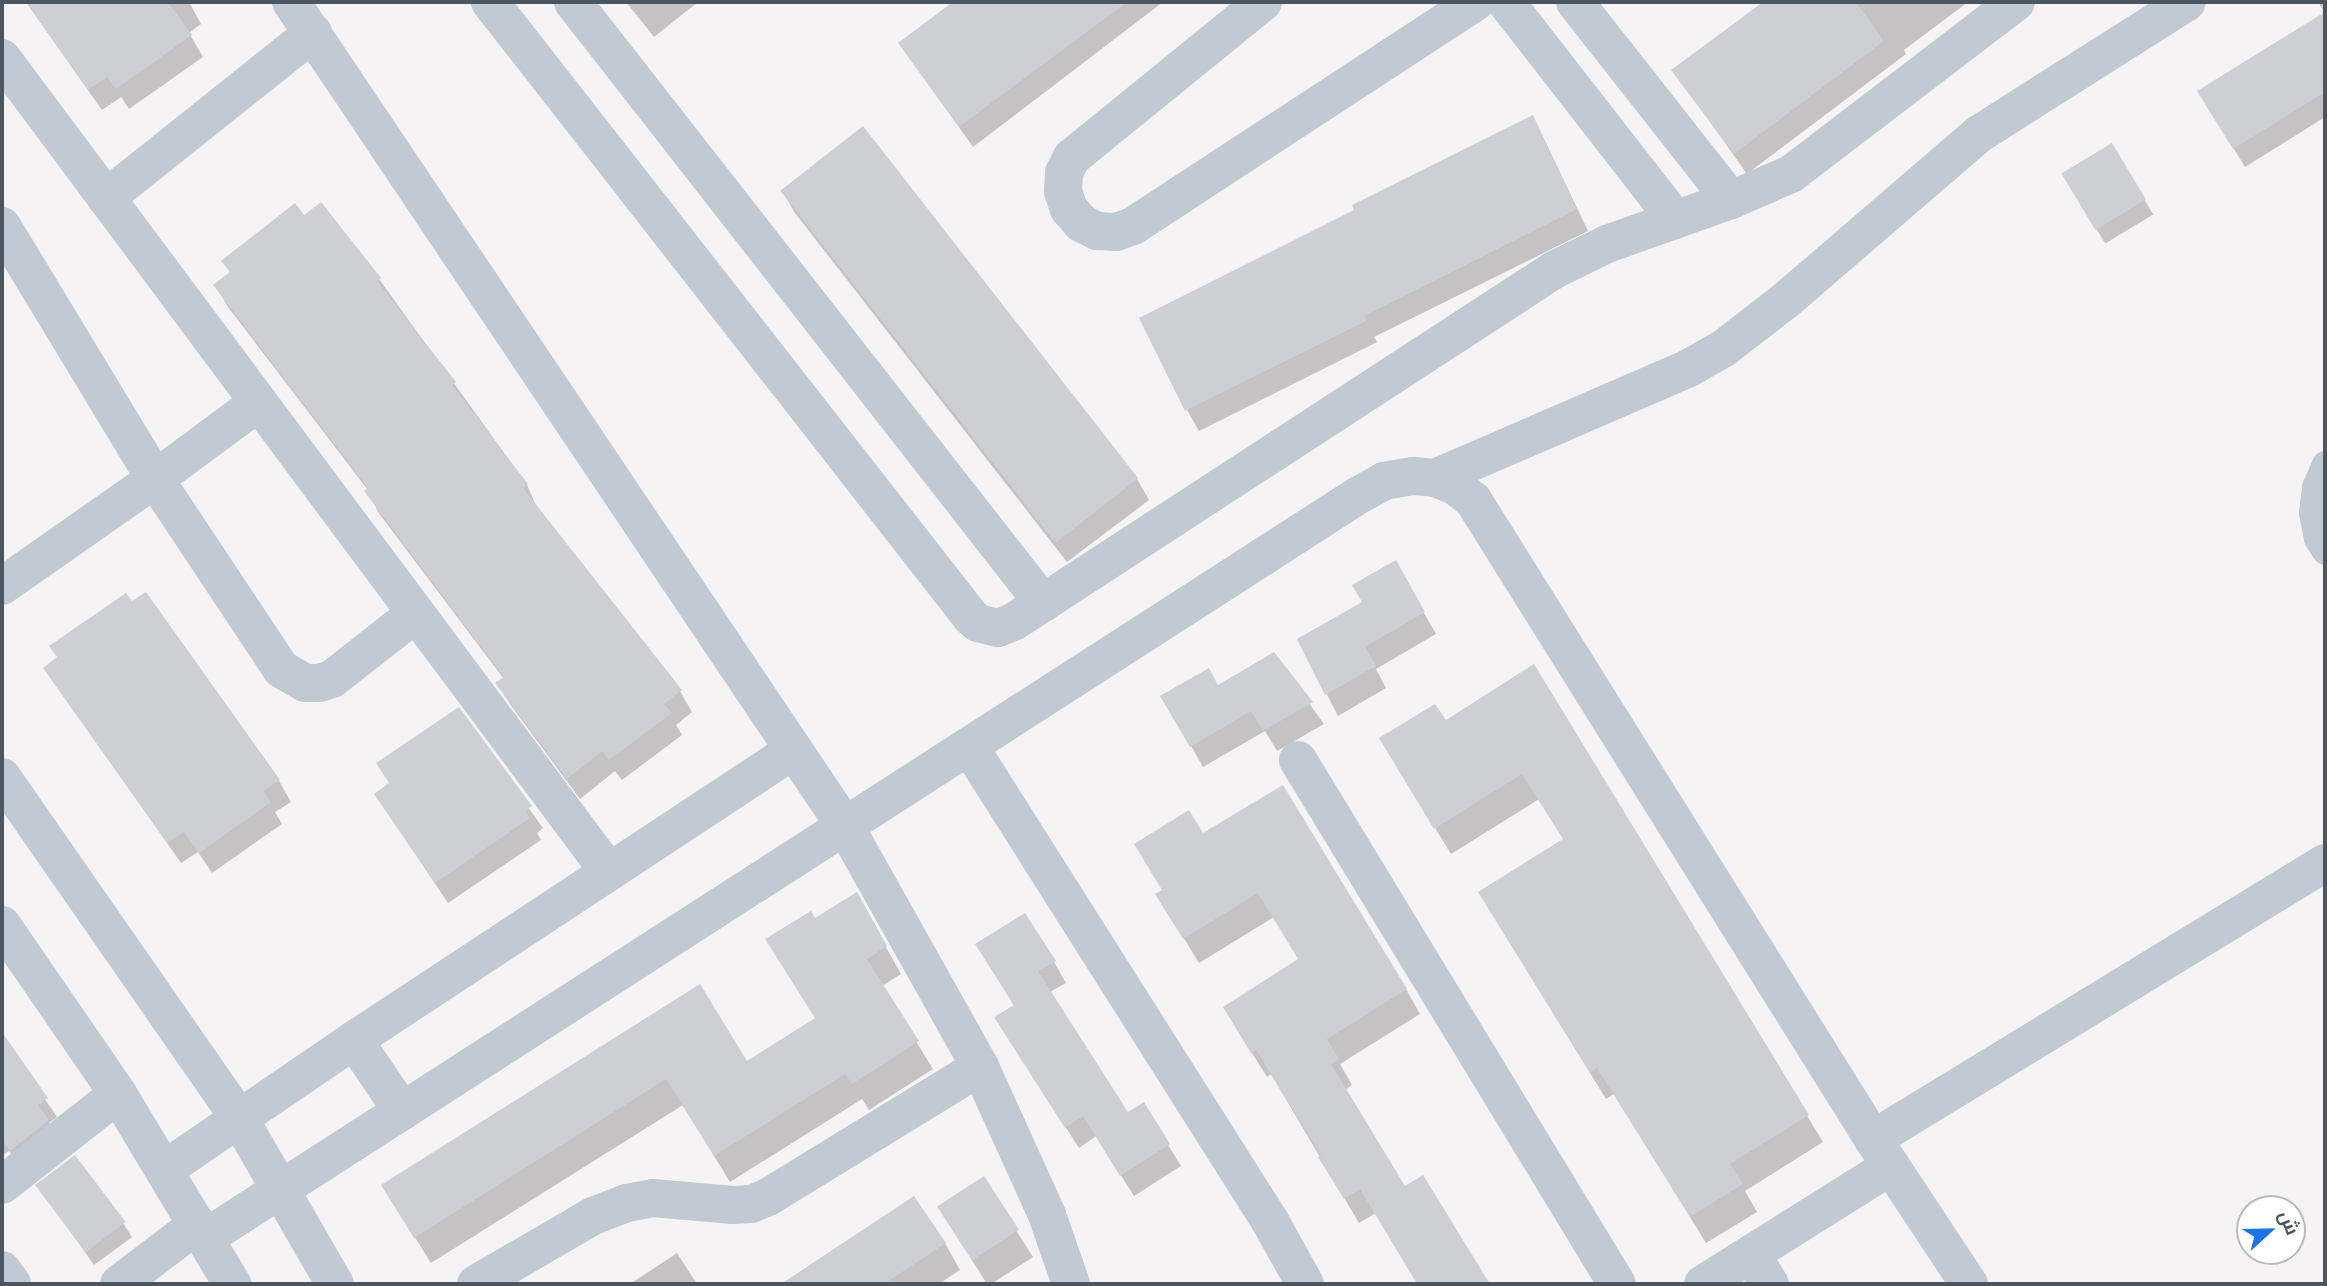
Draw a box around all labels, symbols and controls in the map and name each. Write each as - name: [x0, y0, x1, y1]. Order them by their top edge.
- north arrow: [2236, 1195, 2306, 1265]
- text: ش: [2275, 1207, 2303, 1238]

